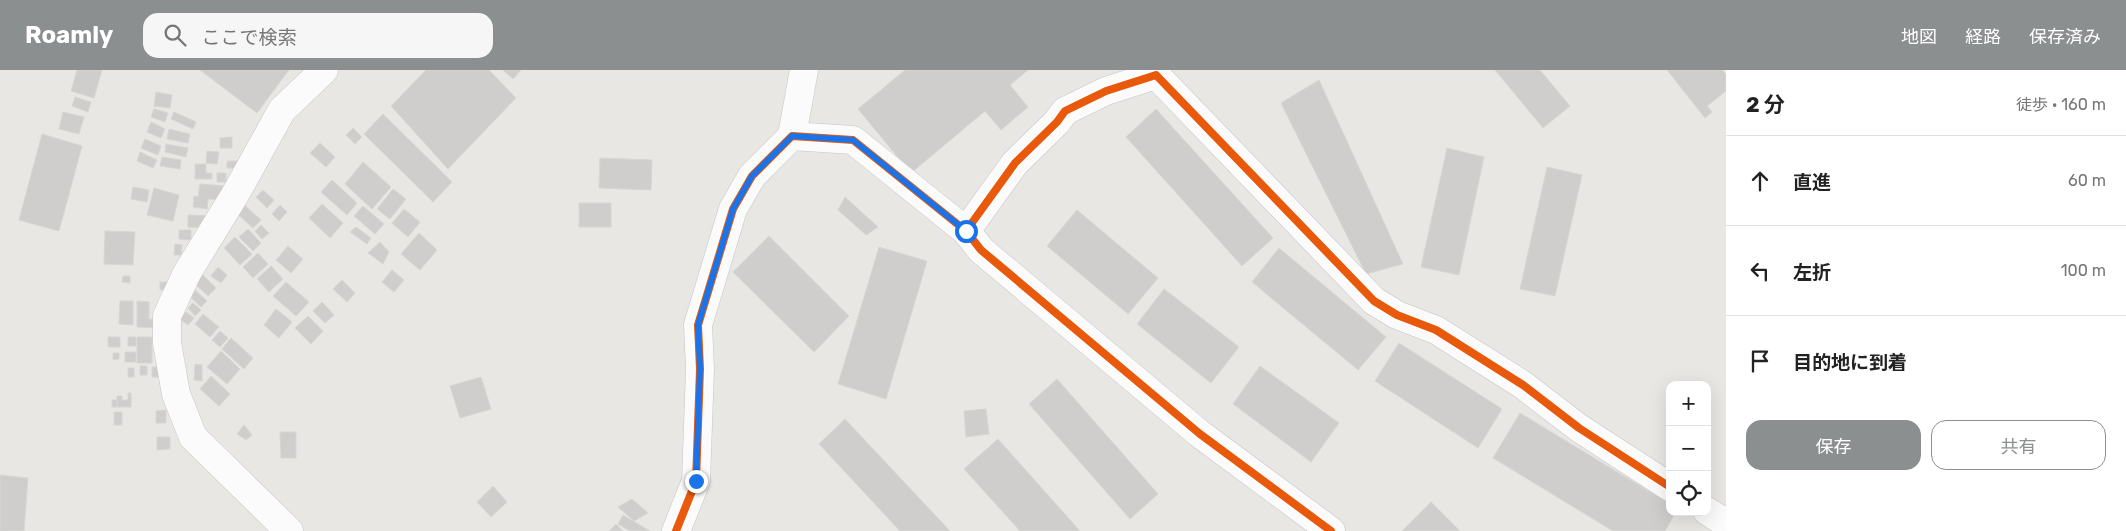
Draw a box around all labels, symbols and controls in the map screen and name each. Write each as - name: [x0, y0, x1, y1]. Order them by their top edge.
- search box: [143, 13, 493, 58]
- text: Roamly: [25, 21, 113, 49]
- icon: search: [161, 21, 189, 49]
- text: ここで検索: [201, 26, 296, 49]
- text: 地図: [1901, 26, 1937, 48]
- text: 経路: [1965, 26, 2001, 48]
- text: 保存済み: [2029, 26, 2101, 48]
- text: 2 分: [1746, 92, 1785, 117]
- text: 徒歩 · 160 m: [2016, 95, 2106, 114]
- icon: ahead: [1746, 167, 1774, 195]
- text: 直進: [1793, 171, 1831, 194]
- text: 60 m: [2068, 171, 2106, 190]
- route start: [955, 220, 978, 243]
- icon: left: [1746, 257, 1774, 285]
- text: 左折: [1793, 261, 1831, 284]
- text: 100 m: [2061, 261, 2106, 280]
- icon: arrive: [1746, 347, 1774, 375]
- text: 目的地に到着: [1793, 351, 1907, 374]
- map controls: [1666, 381, 1711, 516]
- button: +: [1666, 381, 1711, 426]
- button: 保存: [1746, 420, 1921, 470]
- button: 共有: [1931, 420, 2106, 470]
- button: −: [1666, 426, 1711, 471]
- route end: [685, 470, 708, 493]
- button: locate: [1666, 471, 1711, 516]

